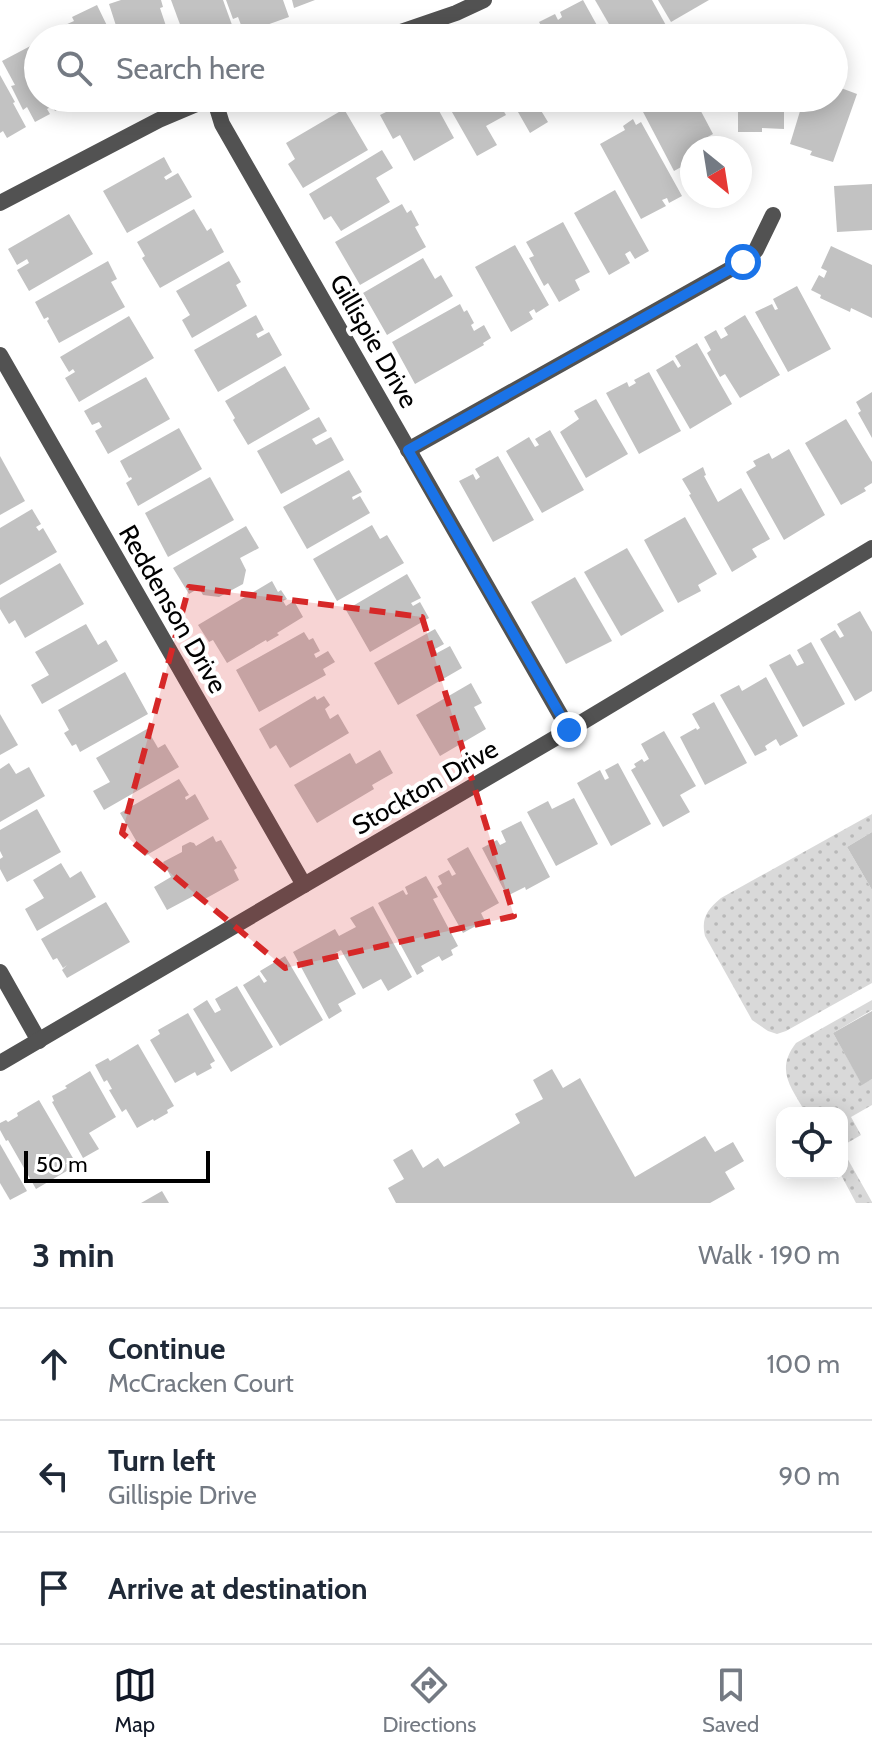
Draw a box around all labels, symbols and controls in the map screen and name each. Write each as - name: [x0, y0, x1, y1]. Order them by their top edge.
- search box: [24, 24, 848, 112]
- icon: search: [52, 46, 96, 90]
- text: Search here: [116, 50, 265, 87]
- north arrow: [680, 136, 752, 208]
- route start: [725, 244, 761, 280]
- street label: Gillispie Drive: [323, 269, 425, 413]
- street label: Reddenson Drive: [112, 519, 234, 699]
- route end: [551, 712, 587, 748]
- street label: Stockton Drive: [346, 732, 504, 842]
- map controls: [776, 1107, 848, 1179]
- button: locate: [776, 1107, 848, 1179]
- scale bar: [24, 1147, 210, 1183]
- text: 50 m: [36, 1151, 88, 1178]
- text: 3 min: [32, 1234, 114, 1276]
- text: Walk · 190 m: [698, 1239, 840, 1271]
- text: Continue: [108, 1330, 225, 1367]
- icon: ahead: [32, 1342, 76, 1386]
- text: 100 m: [767, 1348, 840, 1380]
- text: McCracken Court: [108, 1367, 294, 1399]
- text: Turn left: [108, 1442, 216, 1479]
- icon: left: [32, 1454, 76, 1498]
- text: 90 m: [778, 1460, 840, 1492]
- text: Gillispie Drive: [108, 1479, 257, 1511]
- icon: arrive: [32, 1566, 76, 1610]
- text: Arrive at destination: [108, 1570, 368, 1607]
- tab: Map: [113, 1663, 157, 1738]
- tab: Directions: [382, 1663, 476, 1738]
- tab: Saved: [702, 1663, 759, 1738]

